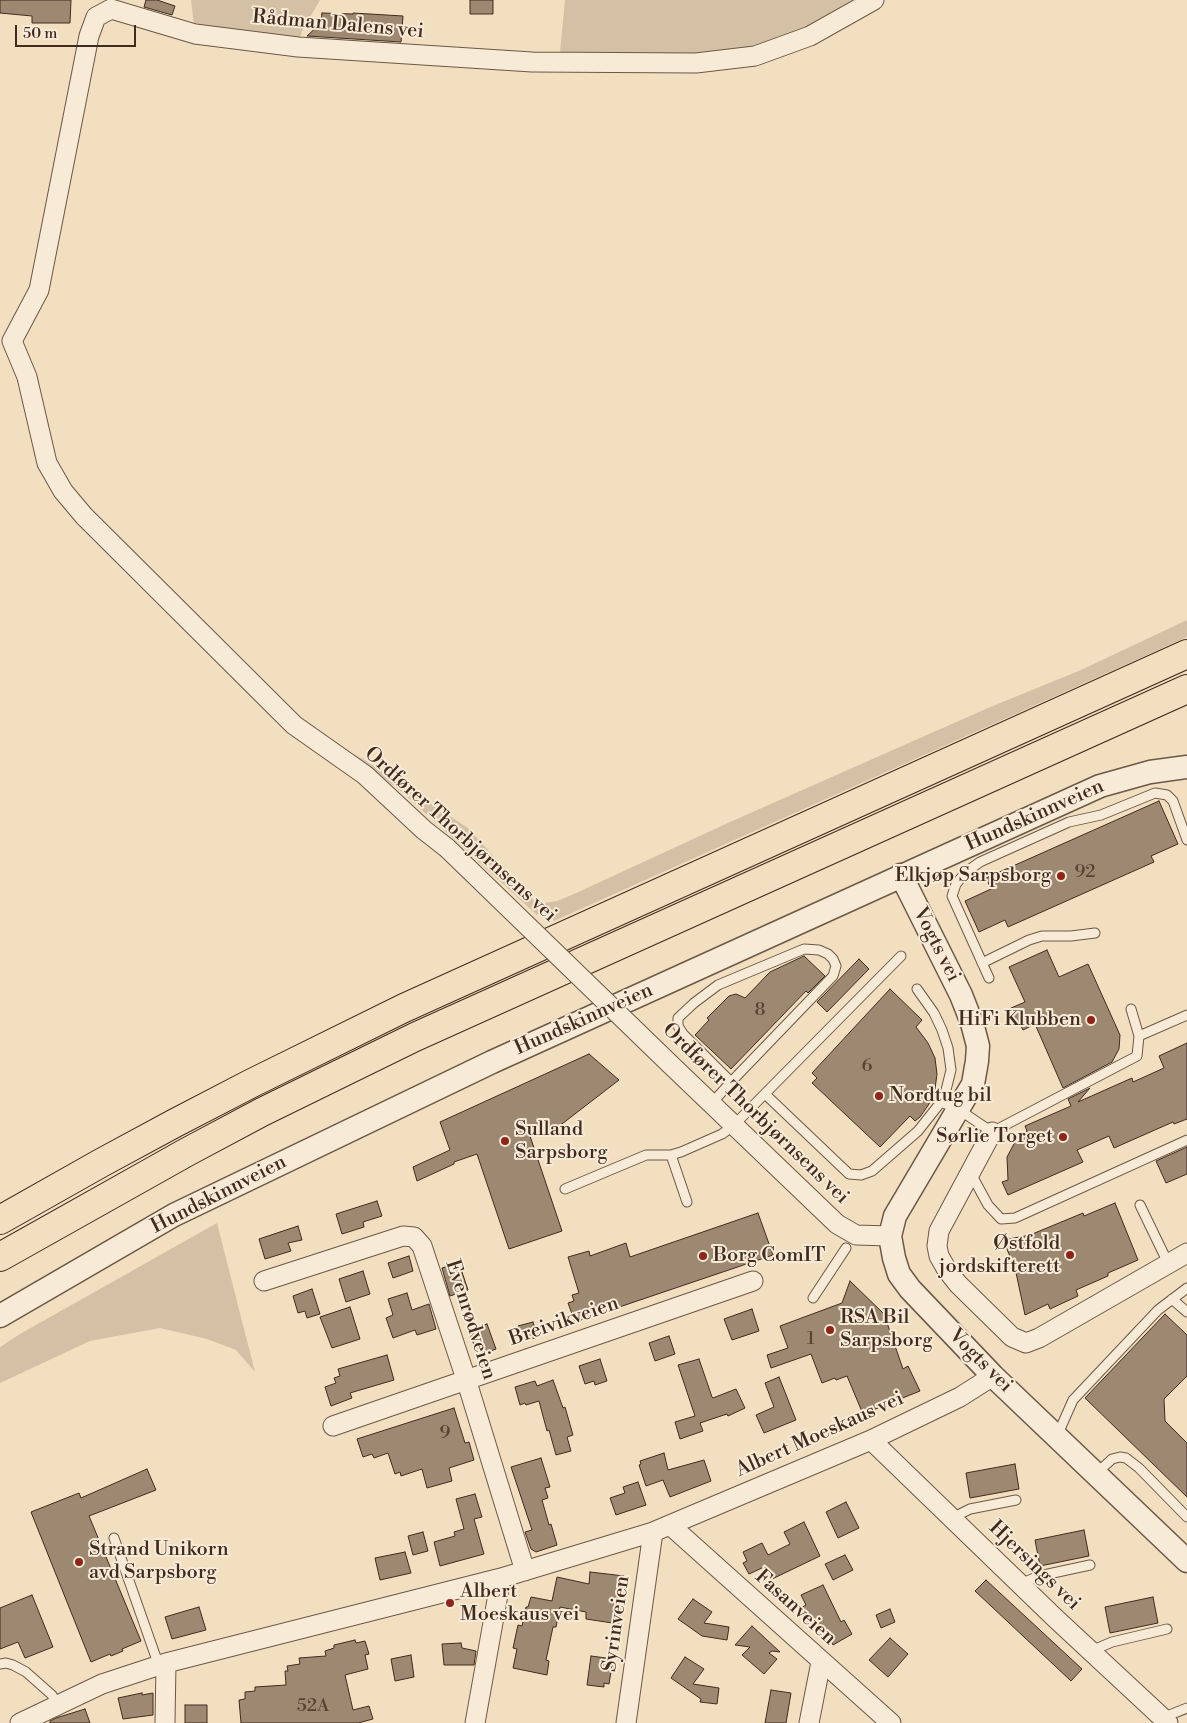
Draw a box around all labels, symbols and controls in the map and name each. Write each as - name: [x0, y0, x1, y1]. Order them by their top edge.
- street label: Rådman Dalens vei: [251, 6, 425, 44]
- scale bar: [18, 15, 139, 47]
- text: 50 m: [23, 24, 57, 43]
- street label: Ordfører Thorbjørnsens vei: [359, 742, 561, 928]
- street label: Hundskinnveien: [962, 775, 1108, 857]
- house number: 92: [1074, 862, 1096, 884]
- place label: Elkjøp Sarpsborg: [895, 864, 1051, 888]
- marker: Elkjøp Sarpsborg: [1055, 870, 1067, 882]
- street label: Vogts vei: [907, 904, 965, 986]
- street label: Hundskinnveien: [511, 979, 657, 1061]
- house number: 8: [754, 1000, 766, 1022]
- place label: HiFi Klubben: [958, 1008, 1081, 1032]
- marker: HiFi Klubben: [1085, 1014, 1097, 1026]
- street label: Ordfører Thorbjørnsens vei: [657, 1018, 853, 1210]
- house number: 6: [862, 1056, 872, 1078]
- place label: Nordtug bil: [889, 1084, 992, 1108]
- marker: Nordtug bil: [873, 1090, 885, 1102]
- place label: Sulland Sarpsborg: [515, 1118, 608, 1165]
- place label: Sørlie Torget: [936, 1125, 1053, 1149]
- marker: Sørlie Torget: [1057, 1131, 1069, 1143]
- marker: Sulland Sarpsborg: [499, 1135, 511, 1147]
- street label: Hundskinnveien: [147, 1151, 291, 1239]
- place label: Østfold jordskifterett: [939, 1232, 1060, 1279]
- place label: Borg ComIT: [713, 1244, 825, 1268]
- marker: Østfold jordskifterett: [1064, 1249, 1076, 1261]
- marker: Borg ComIT: [697, 1250, 709, 1262]
- street label: Evenrødveien: [439, 1257, 501, 1383]
- street label: Breivikveien: [506, 1292, 622, 1352]
- place label: RSA Bil Sarpsborg: [840, 1306, 933, 1353]
- marker: RSA Bil Sarpsborg: [824, 1324, 836, 1336]
- street label: Vogts vei: [943, 1324, 1017, 1398]
- house number: 1: [807, 1329, 815, 1351]
- street label: Albert Moeskaus vei: [732, 1387, 908, 1483]
- house number: 9: [440, 1423, 450, 1445]
- street label: Hjersings vei: [983, 1516, 1085, 1616]
- place label: Strand Unikorn avd Sarpsborg: [89, 1538, 229, 1585]
- marker: Strand Unikorn avd Sarpsborg: [73, 1556, 85, 1568]
- street label: Fasanveien: [749, 1565, 841, 1651]
- street label: Syrinveien: [598, 1574, 636, 1674]
- place label: Albert Moeskaus vei: [460, 1580, 580, 1627]
- marker: Albert Moeskaus vei: [444, 1597, 456, 1609]
- house number: 52A: [297, 1696, 329, 1718]

